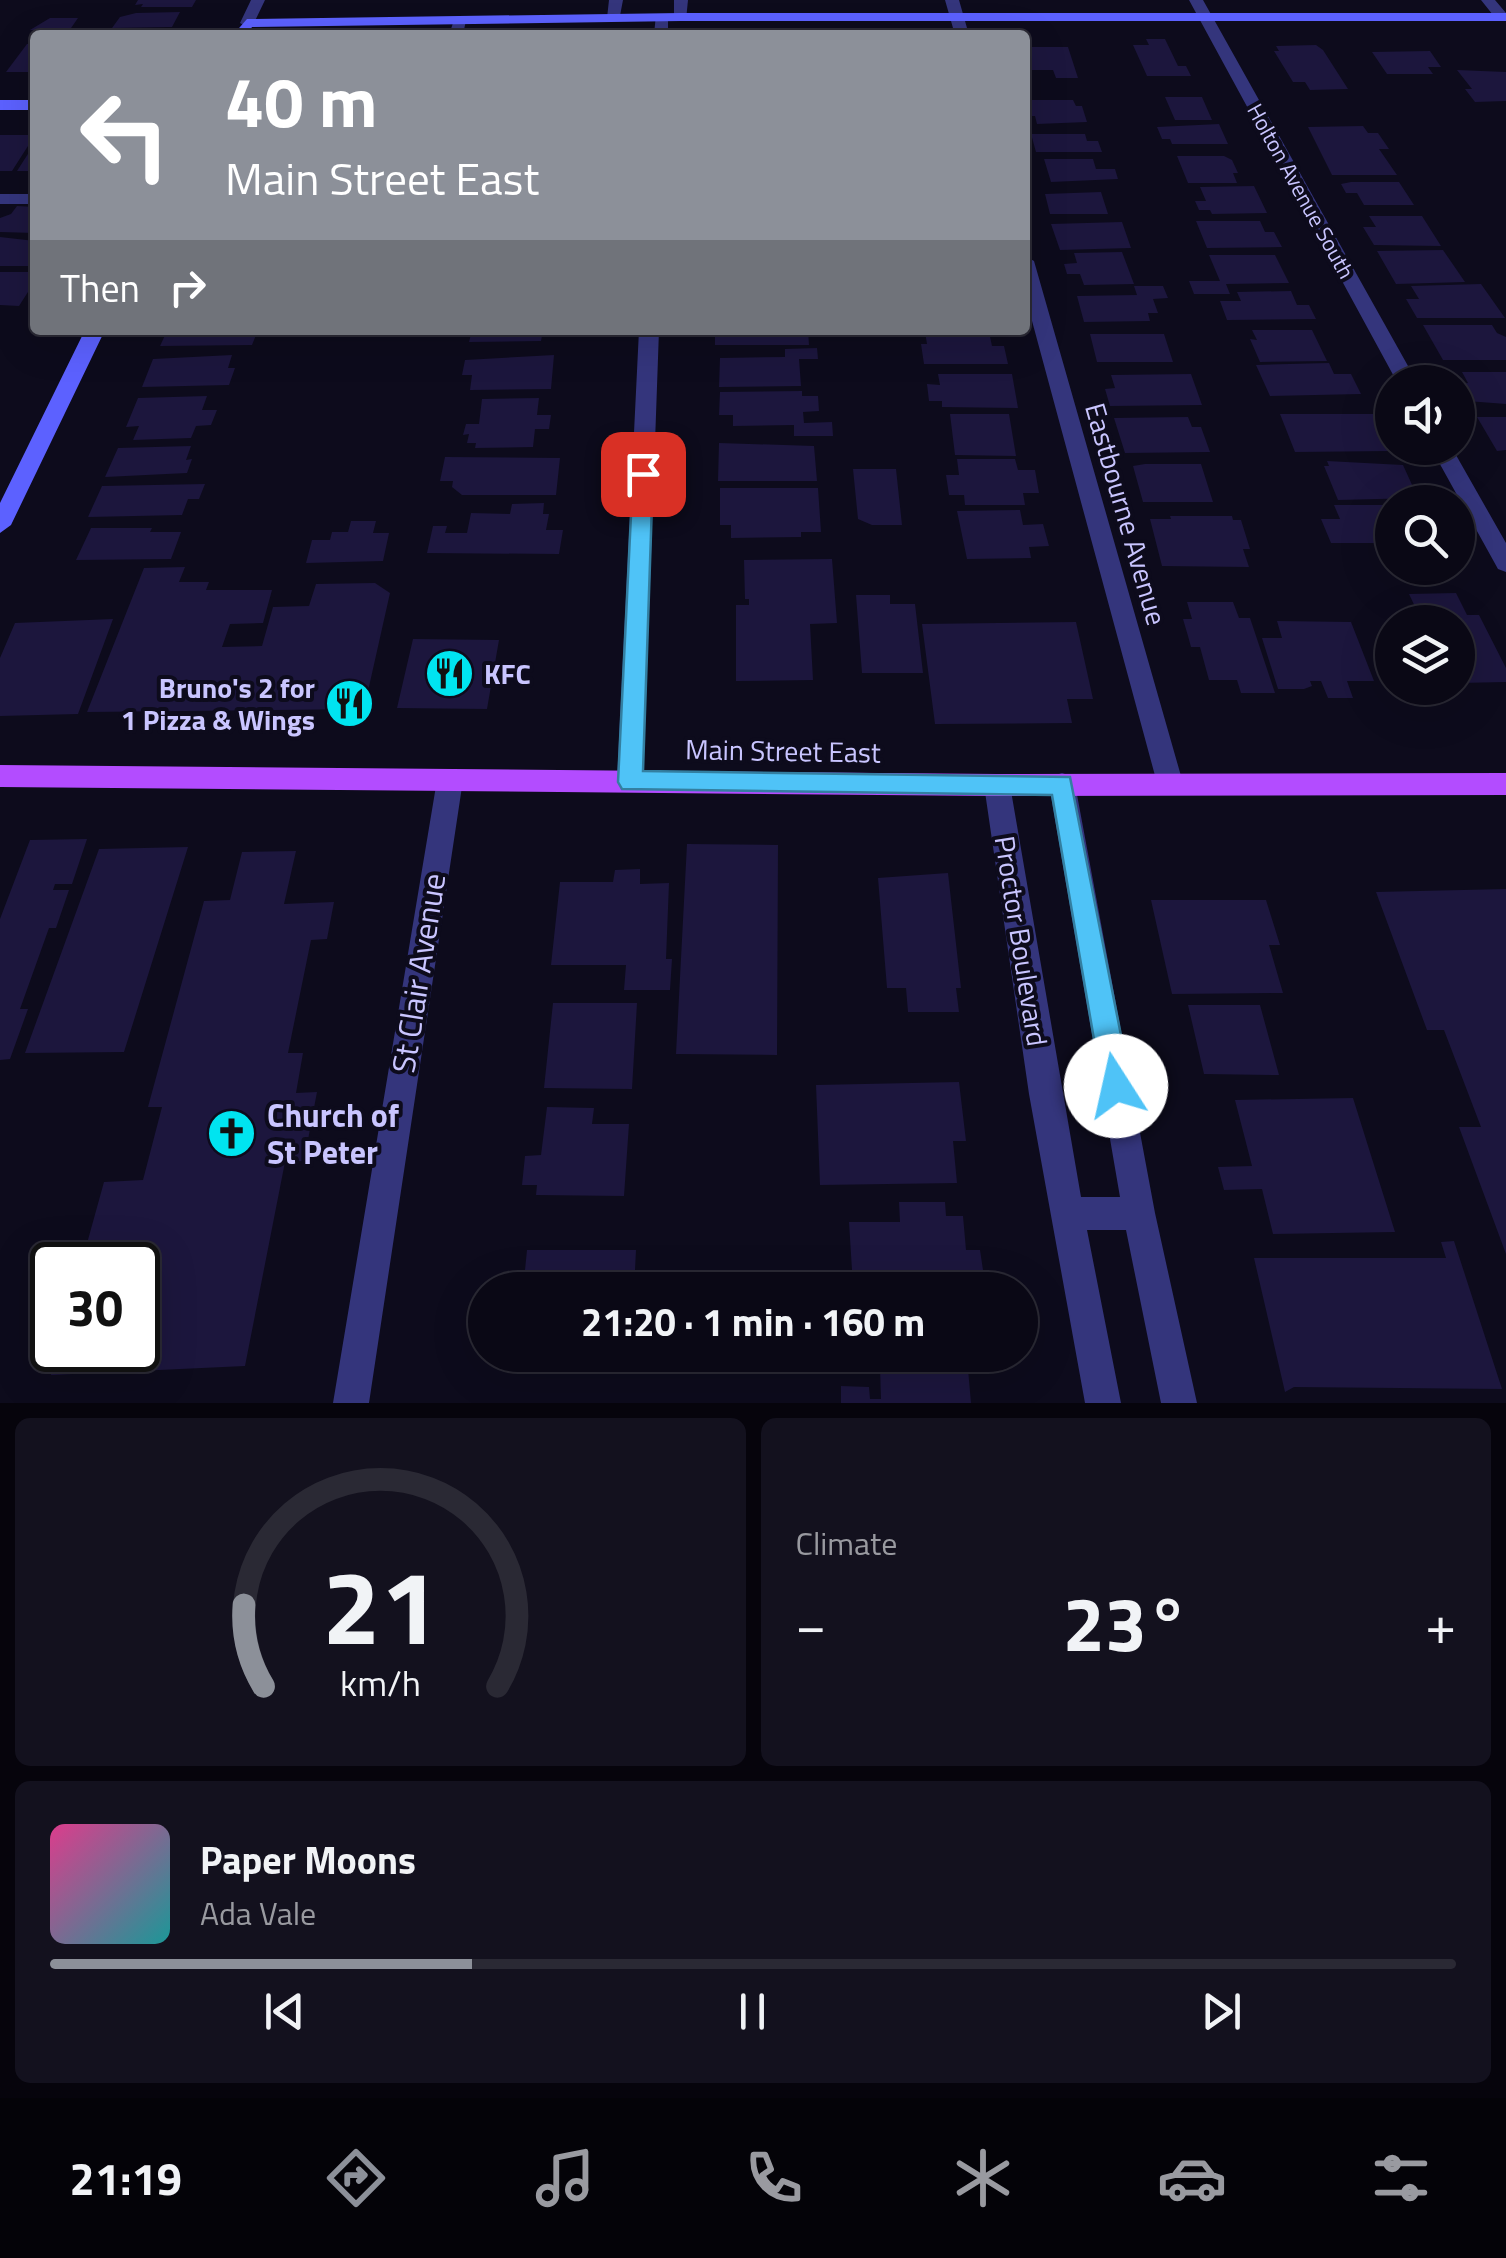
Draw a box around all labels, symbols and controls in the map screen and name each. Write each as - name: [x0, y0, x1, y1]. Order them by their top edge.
- text: 40 m: [225, 48, 378, 154]
- icon: left: [60, 70, 190, 200]
- street label: Holton Avenue South: [1239, 97, 1363, 285]
- text: Main Street East: [225, 144, 539, 212]
- text: Then: [60, 259, 140, 317]
- icon: right: [160, 260, 215, 315]
- map controls: [1375, 365, 1475, 705]
- button: sound: [1375, 365, 1475, 465]
- street label: Eastbourne Avenue: [1074, 398, 1179, 630]
- pin: [601, 432, 686, 517]
- icon: arrive: [616, 447, 671, 502]
- button: search: [1375, 485, 1475, 585]
- button: layers: [1375, 605, 1475, 705]
- restaurant icon: KFC: [423, 648, 475, 700]
- place label: KFC: [484, 652, 531, 695]
- place label: Bruno's 2 for 1 Pizza & Wings: [121, 666, 315, 741]
- restaurant icon: Bruno's 2 for 1 Pizza & Wings: [324, 678, 376, 730]
- street label: Main Street East: [685, 727, 881, 774]
- street label: Proctor Boulevard: [984, 833, 1059, 1049]
- street label: St Clair Avenue: [379, 870, 457, 1076]
- position arrow: [1064, 1034, 1168, 1138]
- place label: Church of St Peter: [267, 1091, 400, 1176]
- church icon: Church of St Peter: [206, 1108, 258, 1160]
- speed limit sign: 30: [30, 1242, 160, 1372]
- text: 21:20 · 1 min · 160 m: [581, 1293, 925, 1351]
- text: Climate: [796, 1519, 897, 1567]
- text: 21: [322, 1526, 438, 1684]
- text: 23°: [1063, 1566, 1189, 1680]
- text: −: [796, 1582, 826, 1665]
- text: +: [1425, 1582, 1456, 1665]
- text: km/h: [340, 1655, 421, 1710]
- text: Paper Moons: [200, 1831, 416, 1889]
- text: Ada Vale: [200, 1889, 316, 1937]
- icon: previous: [257, 1984, 312, 2039]
- icon: pause: [725, 1984, 780, 2039]
- icon: next: [1194, 1984, 1249, 2039]
- icon: directions: [321, 2143, 391, 2213]
- icon: music: [530, 2143, 600, 2213]
- icon: phone: [739, 2143, 809, 2213]
- icon: climate: [948, 2143, 1018, 2213]
- icon: car: [1157, 2143, 1227, 2213]
- icon: filters: [1366, 2143, 1436, 2213]
- text: 21:19: [70, 2144, 182, 2212]

